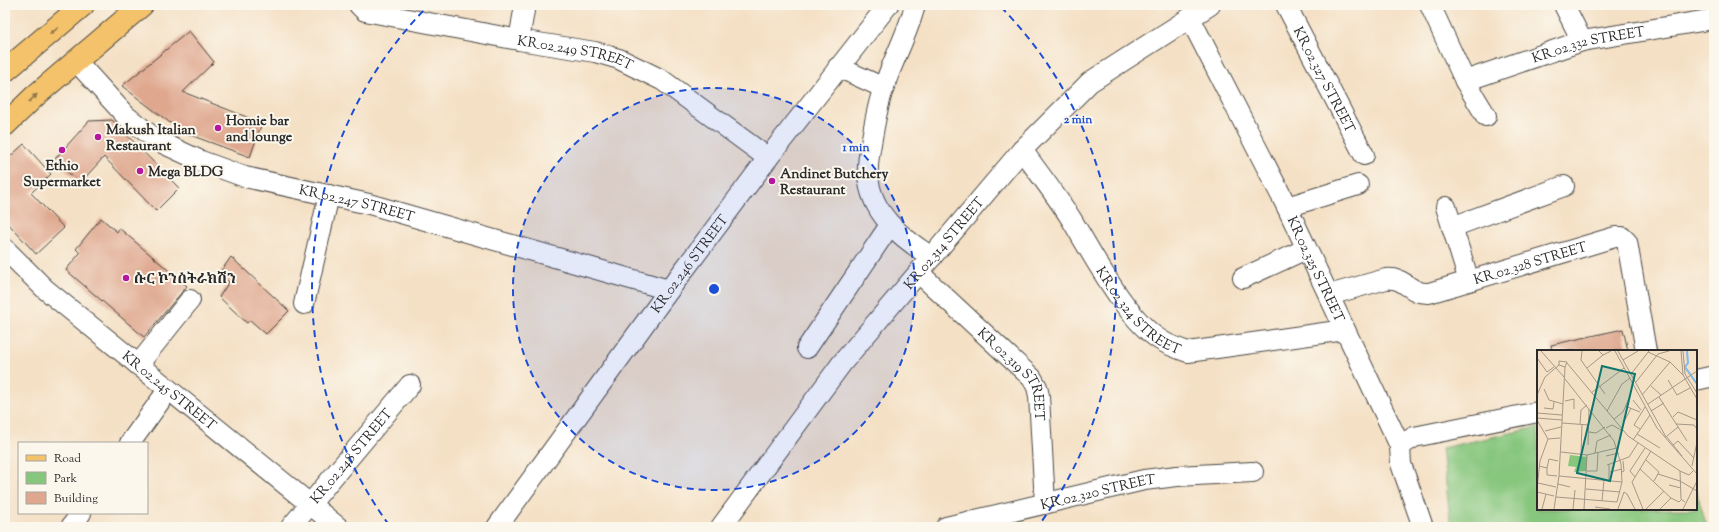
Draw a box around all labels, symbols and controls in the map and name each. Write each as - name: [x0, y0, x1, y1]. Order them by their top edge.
- street label: KR_02_332 STREET: [1530, 23, 1647, 69]
- street label: KR_02_327 STREET: [1287, 24, 1359, 137]
- one-way arrow: [48, 26, 59, 35]
- street label: KR_02_249 STREET: [516, 32, 636, 76]
- one-way arrow: [28, 93, 38, 103]
- text: 2 min: [1064, 111, 1093, 129]
- place label: Homie bar and lounge: [226, 112, 293, 148]
- place label: Makush Italian Restaurant: [106, 121, 197, 157]
- marker: Homie bar and lounge: [213, 123, 223, 133]
- marker: Makush Italian Restaurant: [93, 132, 103, 142]
- text: 1 min: [841, 139, 870, 157]
- marker: Ethio Supermarket: [57, 145, 67, 155]
- place label: Ethio Supermarket: [23, 157, 101, 193]
- place label: Mega BLDG: [148, 163, 224, 183]
- place label: Andinet Butchery Restaurant: [780, 165, 889, 201]
- marker: Mega BLDG: [135, 166, 145, 176]
- marker: Andinet Butchery Restaurant: [767, 176, 777, 186]
- street label: KR_02_247 STREET: [297, 181, 417, 229]
- street label: KR_02_314 STREET: [900, 194, 990, 295]
- street label: KR_02_246 STREET: [647, 211, 734, 318]
- street label: KR_02_325 STREET: [1281, 214, 1348, 326]
- street label: KR_02_328 STREET: [1472, 238, 1590, 291]
- street label: KR_02_324 STREET: [1090, 263, 1184, 361]
- place label: ሱር ኮንስትራክሽን: [134, 270, 236, 290]
- marker: ሱር ኮንስትራክሽን: [121, 273, 131, 283]
- centre of rings: [707, 282, 721, 296]
- street label: KR_02_319 STREET: [972, 324, 1048, 422]
- street label: KR_02_245 STREET: [117, 347, 220, 436]
- inset map: [1537, 350, 1697, 510]
- street label: KR_02_248 STREET: [306, 405, 398, 509]
- legend: [18, 442, 148, 514]
- text: Road: [54, 450, 81, 468]
- text: Park: [54, 470, 77, 488]
- street label: KR_02_320 STREET: [1039, 471, 1157, 516]
- text: Building: [54, 490, 98, 508]

